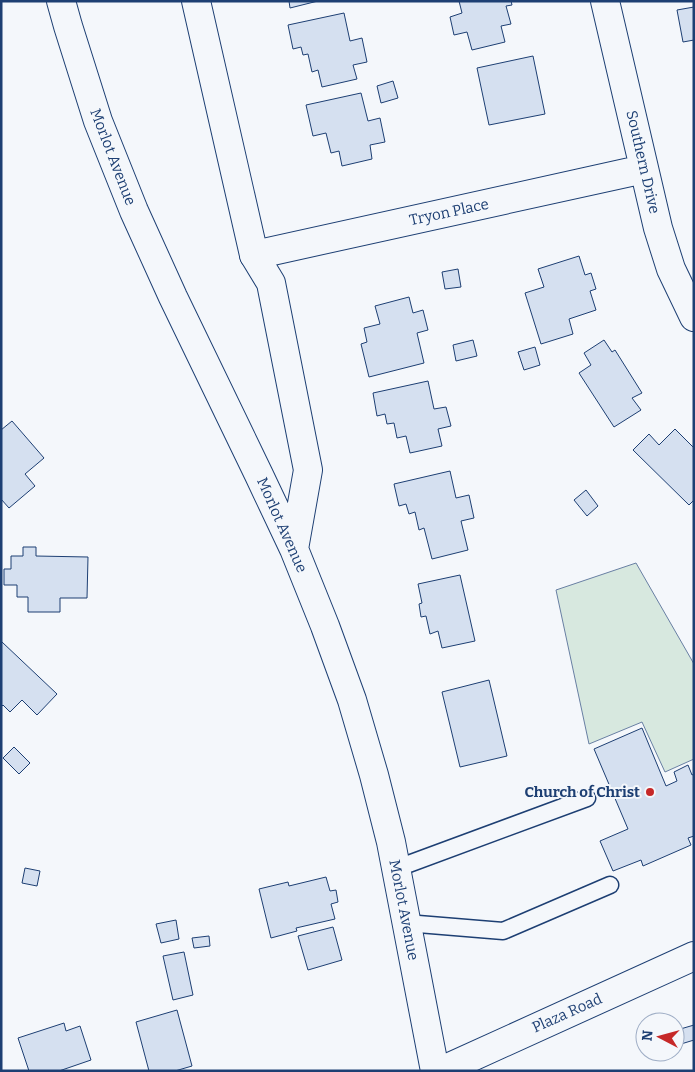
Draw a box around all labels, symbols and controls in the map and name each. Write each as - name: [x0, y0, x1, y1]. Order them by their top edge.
- street label: Morlot Avenue: [86, 106, 140, 208]
- street label: Southern Drive: [622, 109, 664, 215]
- street label: Tryon Place: [408, 195, 490, 229]
- street label: Morlot Avenue: [253, 475, 311, 575]
- place label: Church of Christ: [525, 783, 640, 801]
- marker: Church of Christ: [644, 786, 656, 798]
- street label: Morlot Avenue: [385, 858, 423, 962]
- street label: Plaza Road: [529, 990, 605, 1036]
- north arrow: [635, 1012, 685, 1062]
- text: N: [639, 1029, 657, 1042]

